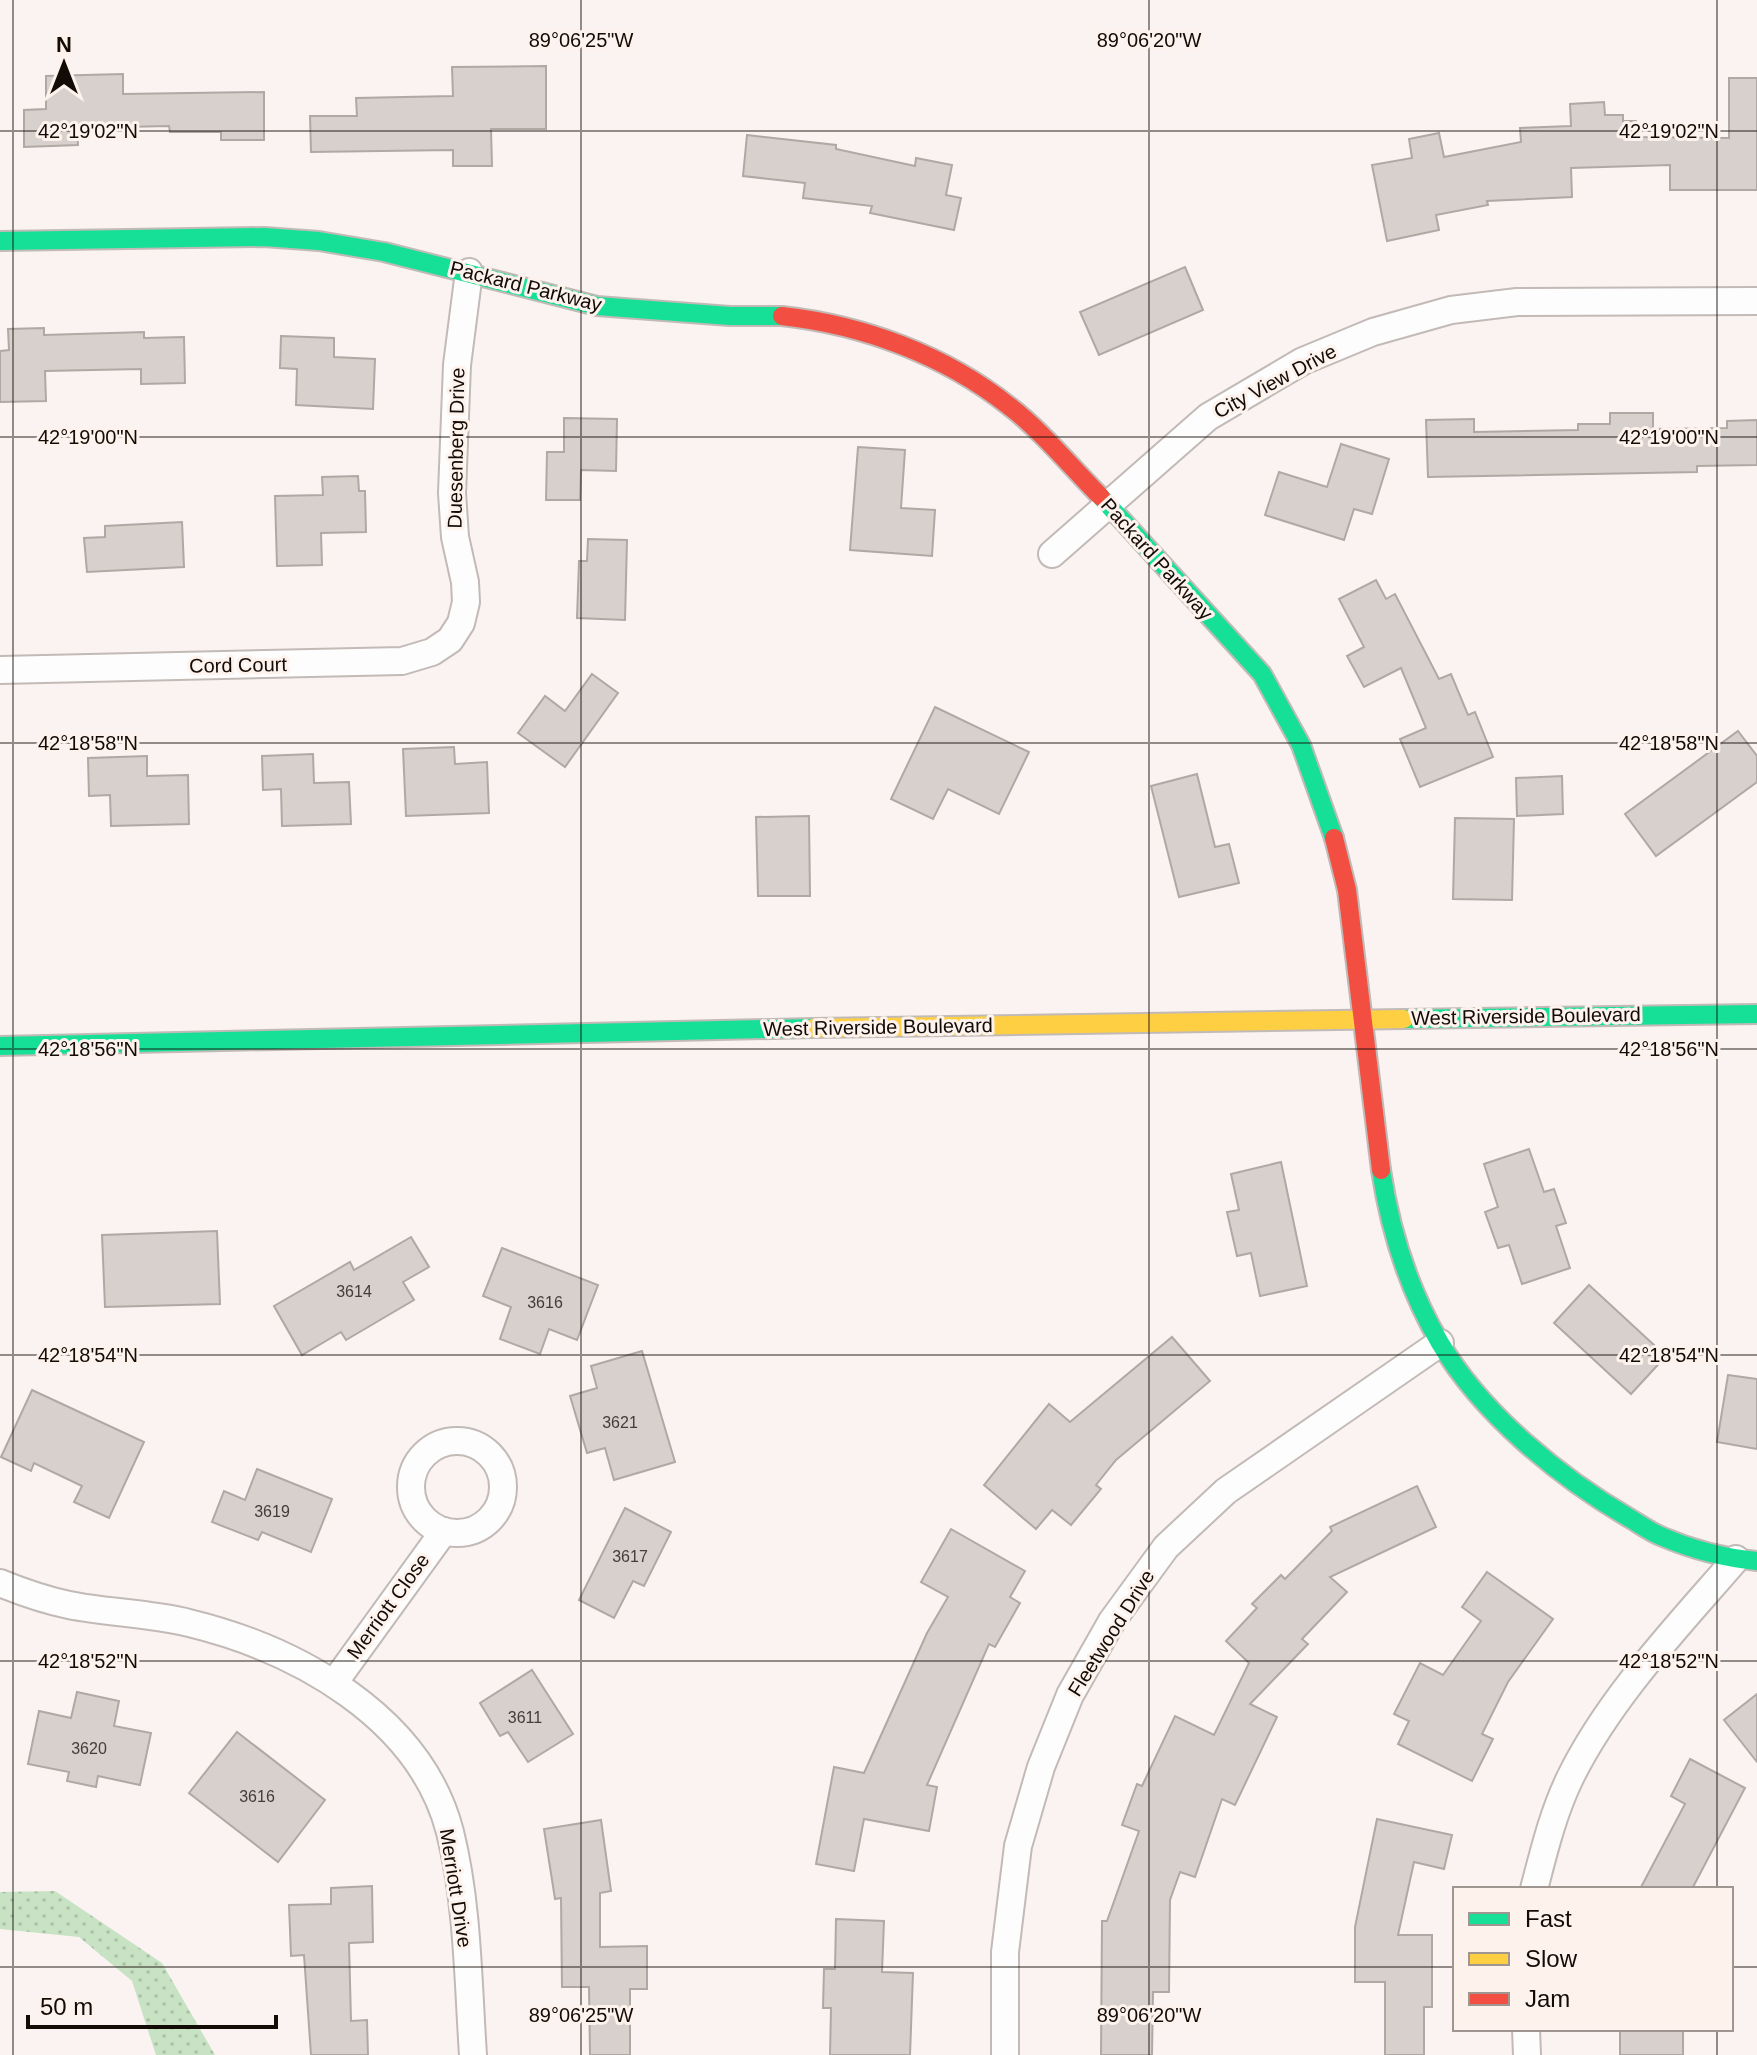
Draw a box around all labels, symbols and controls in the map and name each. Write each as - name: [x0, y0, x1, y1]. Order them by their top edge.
- north arrow: [24, 24, 104, 104]
- text: 89°06'25"W: [529, 29, 633, 51]
- text: 89°06'20"W: [1097, 29, 1201, 51]
- text: N: [56, 32, 72, 57]
- text: 42°19'02"N: [38, 120, 138, 142]
- text: 42°19'02"N: [1619, 120, 1719, 142]
- street label: Packard Parkway: [448, 257, 604, 315]
- street label: City View Drive: [1210, 340, 1340, 422]
- street label: Duesenberg Drive: [444, 367, 468, 529]
- text: 42°19'00"N: [38, 426, 138, 448]
- text: 42°19'00"N: [1619, 426, 1719, 448]
- street label: Packard Parkway: [1097, 494, 1217, 624]
- street label: Cord Court: [189, 653, 288, 677]
- text: 42°18'58"N: [38, 732, 138, 754]
- text: 42°18'58"N: [1619, 732, 1719, 754]
- street label: West Riverside Boulevard: [1411, 1003, 1641, 1029]
- street label: West Riverside Boulevard: [763, 1014, 993, 1040]
- text: 42°18'56"N: [38, 1038, 138, 1060]
- text: 42°18'56"N: [1619, 1038, 1719, 1060]
- house number: 3614: [336, 1283, 372, 1300]
- house number: 3616: [527, 1294, 563, 1311]
- text: 42°18'54"N: [38, 1344, 138, 1366]
- text: 42°18'54"N: [1619, 1344, 1719, 1366]
- house number: 3621: [602, 1414, 638, 1431]
- house number: 3619: [254, 1503, 290, 1520]
- house number: 3617: [612, 1548, 648, 1565]
- street label: Merriott Close: [343, 1549, 433, 1663]
- street label: Fleetwood Drive: [1063, 1566, 1159, 1700]
- text: 42°18'52"N: [38, 1650, 138, 1672]
- text: 42°18'52"N: [1619, 1650, 1719, 1672]
- house number: 3611: [508, 1709, 542, 1726]
- house number: 3620: [71, 1740, 107, 1757]
- house number: 3616: [239, 1788, 275, 1805]
- street label: Merriott Drive: [436, 1827, 476, 1949]
- legend: [1453, 1887, 1733, 2031]
- text: Fast: [1525, 1905, 1572, 1932]
- text: Slow: [1525, 1945, 1578, 1972]
- scale bar: [28, 1979, 276, 2029]
- text: Jam: [1525, 1985, 1570, 2012]
- text: 50 m: [40, 1993, 93, 2020]
- text: 89°06'25"W: [529, 2004, 633, 2026]
- text: 89°06'20"W: [1097, 2004, 1201, 2026]

